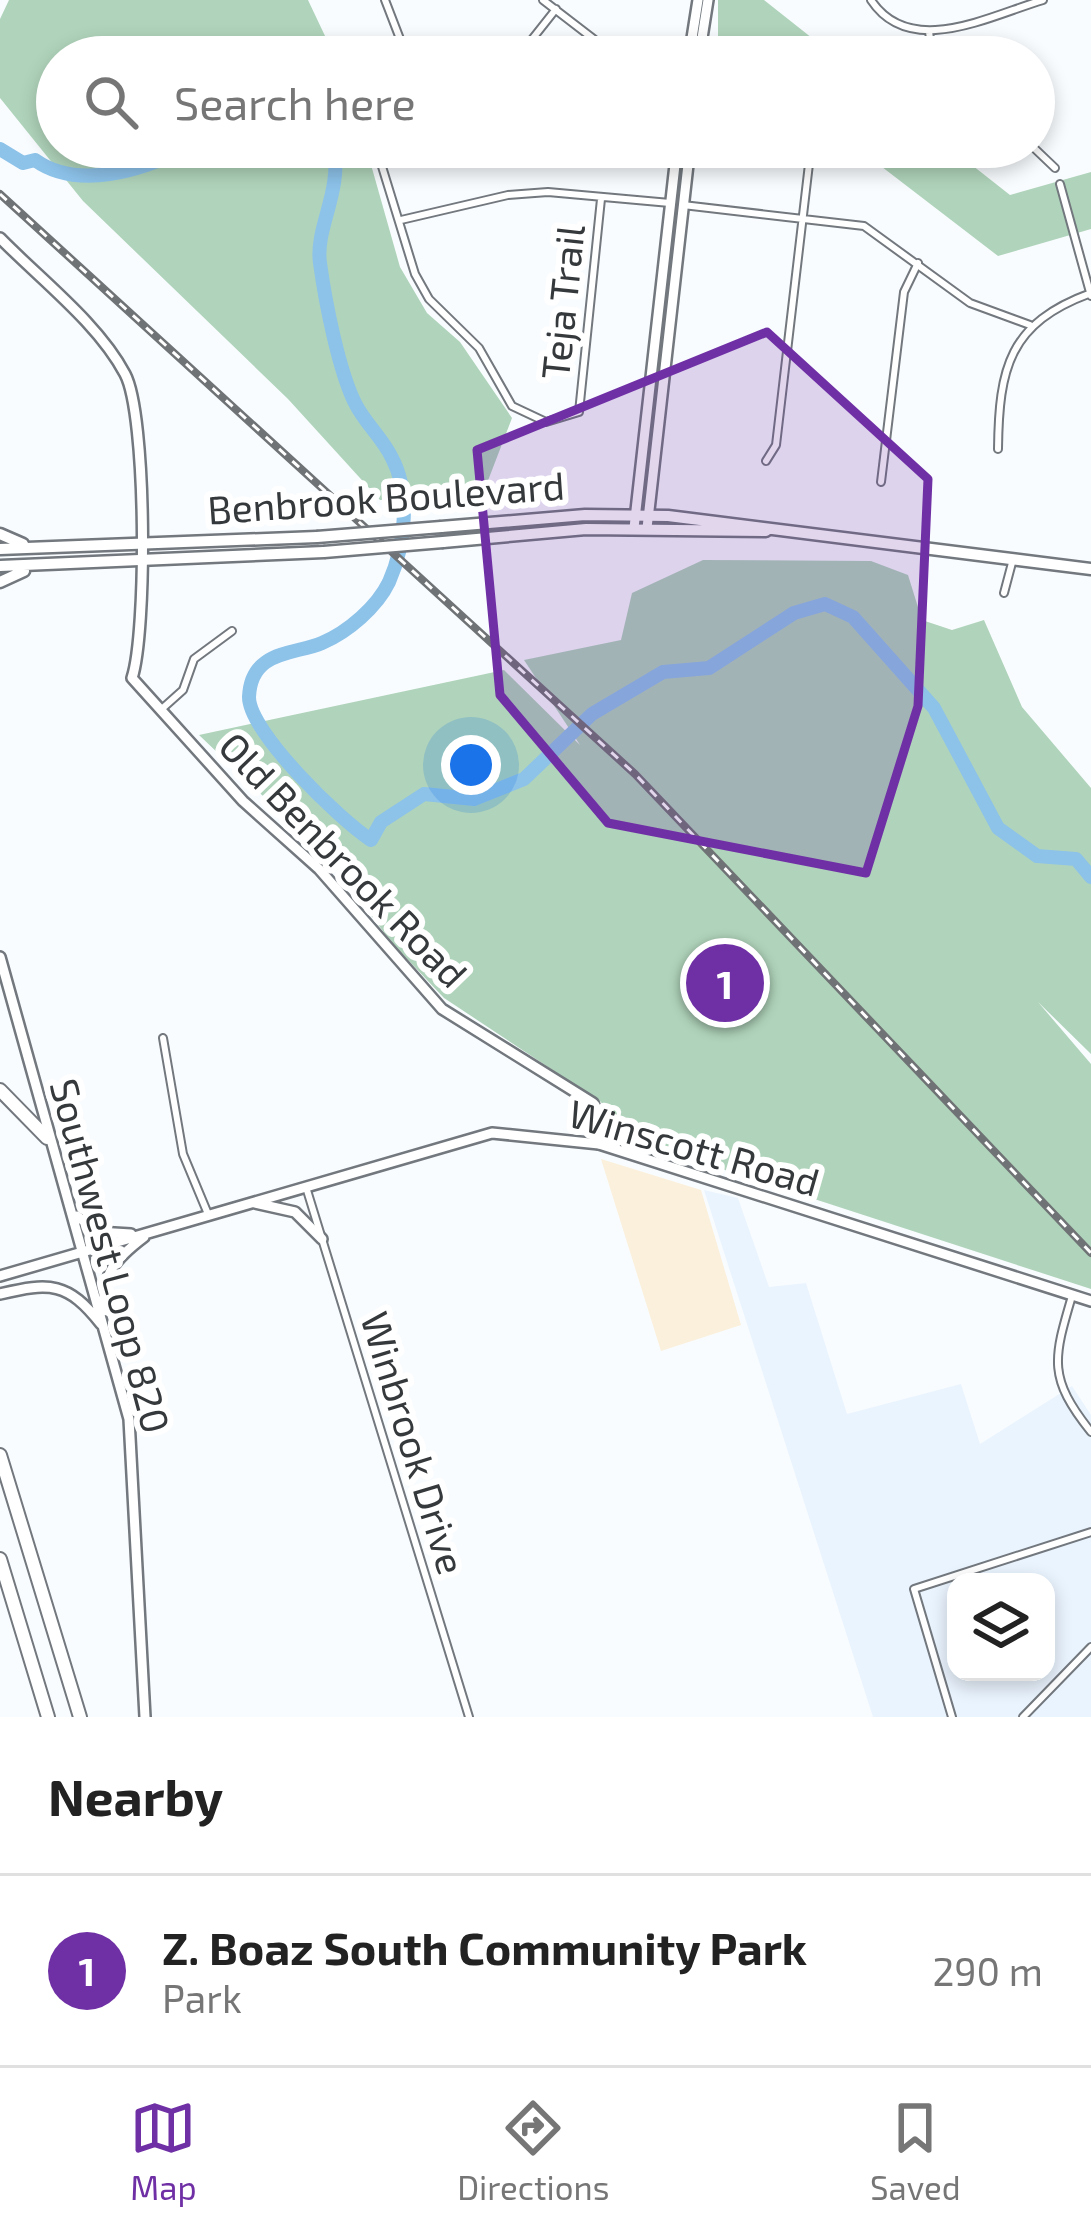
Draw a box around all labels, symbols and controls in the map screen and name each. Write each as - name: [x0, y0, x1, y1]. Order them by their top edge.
- search box: [36, 36, 1055, 168]
- icon: search: [78, 69, 144, 135]
- text: Search here: [174, 75, 416, 129]
- street label: Teja Trail: [530, 222, 593, 382]
- street label: Benbrook Boulevard: [206, 461, 566, 532]
- street label: Old Benbrook Road: [210, 722, 478, 996]
- your location: [441, 735, 501, 795]
- pin: 1: [686, 938, 764, 1028]
- street label: Southwest Loop 820: [42, 1073, 181, 1438]
- street label: Winscott Road: [564, 1088, 825, 1205]
- street label: Winbrook Drive: [352, 1306, 477, 1579]
- map controls: [947, 1573, 1055, 1681]
- button: layers: [947, 1573, 1055, 1681]
- text: Nearby: [48, 1765, 223, 1826]
- text: Z. Boaz South Community Park: [162, 1920, 807, 1974]
- text: 1: [79, 1947, 95, 1994]
- text: 290 m: [932, 1947, 1043, 1994]
- text: Park: [162, 1974, 242, 2021]
- tab: Map: [130, 2095, 197, 2207]
- tab: Directions: [457, 2095, 609, 2207]
- tab: Saved: [870, 2095, 961, 2207]

